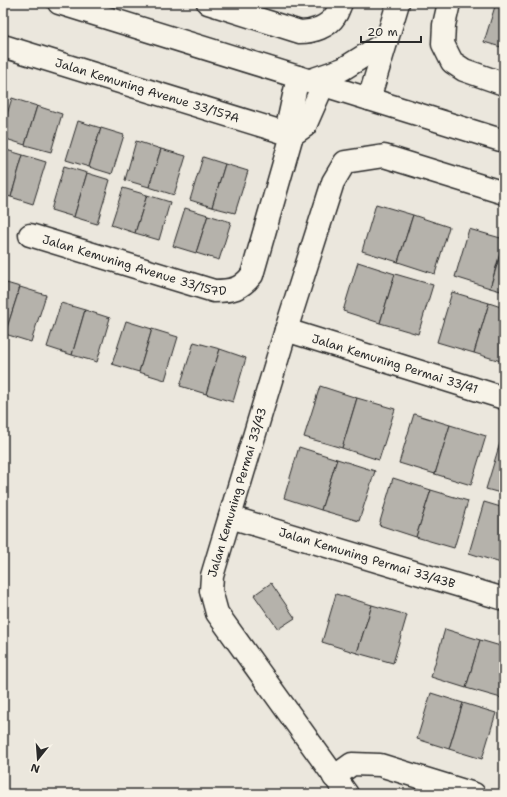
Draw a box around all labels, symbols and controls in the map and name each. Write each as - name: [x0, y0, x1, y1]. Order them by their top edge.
- scale bar: [361, 18, 421, 44]
- text: 20 m: [367, 24, 398, 40]
- street label: Jalan Kemuning Avenue 33/157A: [53, 55, 242, 126]
- street label: Jalan Kemuning Avenue 33/157D: [40, 231, 227, 299]
- street label: Jalan Kemuning Permai 33/41: [310, 331, 480, 397]
- street label: Jalan Kemuning Permai 33/43: [204, 406, 270, 579]
- street label: Jalan Kemuning Permai 33/43B: [277, 524, 457, 592]
- north arrow: [18, 739, 58, 779]
- text: N: [29, 760, 42, 777]

